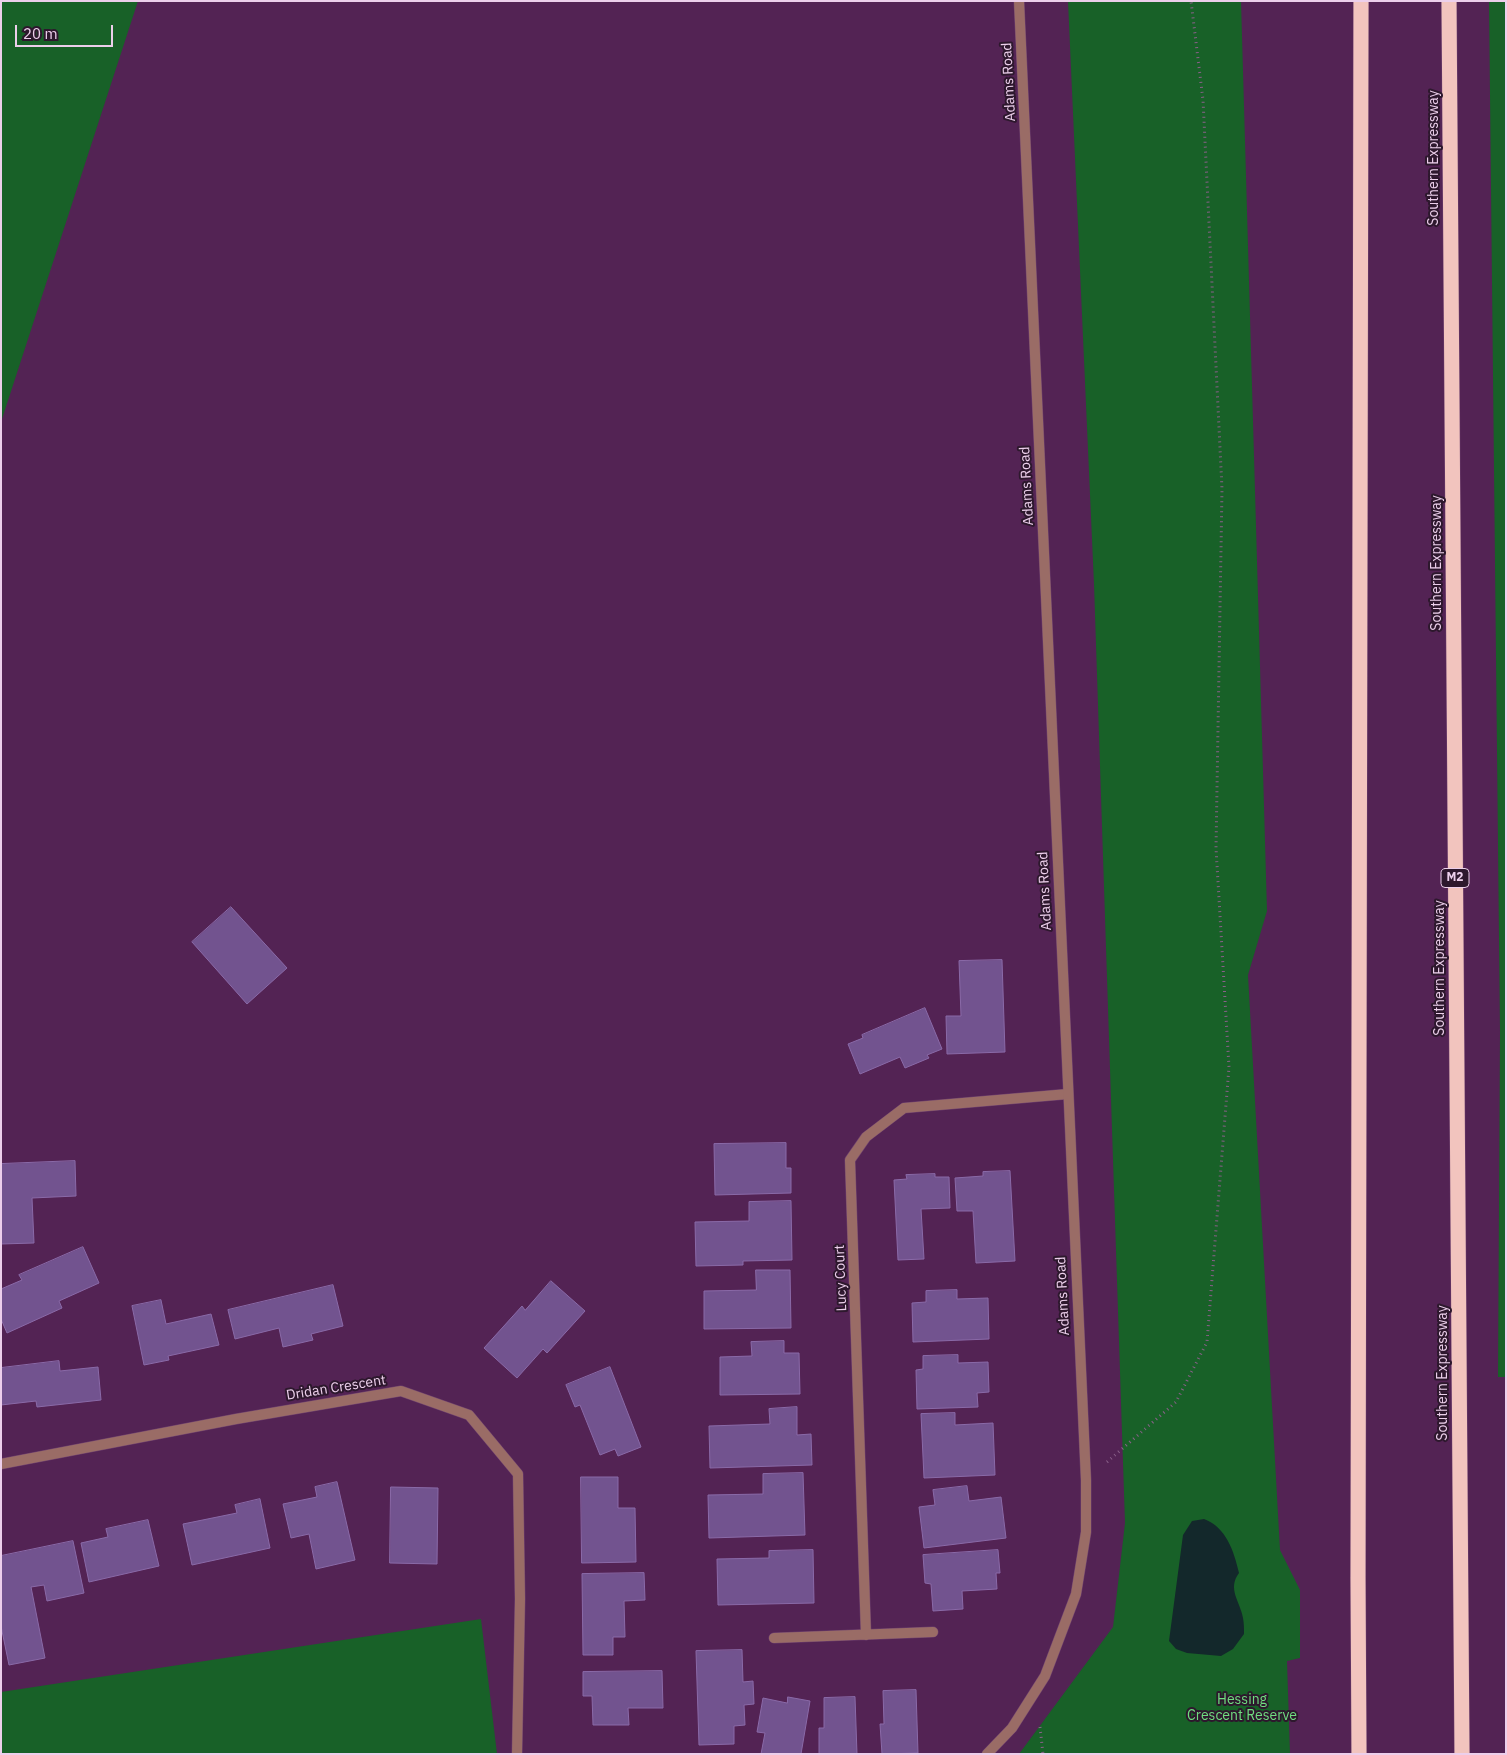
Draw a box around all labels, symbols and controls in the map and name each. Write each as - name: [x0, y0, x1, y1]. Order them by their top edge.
- scale bar: [18, 15, 115, 47]
- text: 20 m: [23, 24, 58, 43]
- street label: Adams Road: [999, 42, 1019, 122]
- street label: Southern Expressway: [1426, 90, 1442, 226]
- street label: Adams Road: [1017, 446, 1037, 526]
- street label: Southern Expressway: [1429, 495, 1445, 631]
- street label: Adams Road: [1035, 851, 1055, 931]
- road number: M2: [1441, 868, 1469, 888]
- street label: Southern Expressway: [1432, 900, 1448, 1036]
- street label: Lucy Court: [831, 1244, 851, 1312]
- street label: Adams Road: [1053, 1256, 1073, 1336]
- street label: Southern Expressway: [1435, 1305, 1451, 1441]
- street label: Dridan Crescent: [285, 1372, 387, 1404]
- park label: Hessing Crescent Reserve: [1187, 1692, 1297, 1724]

